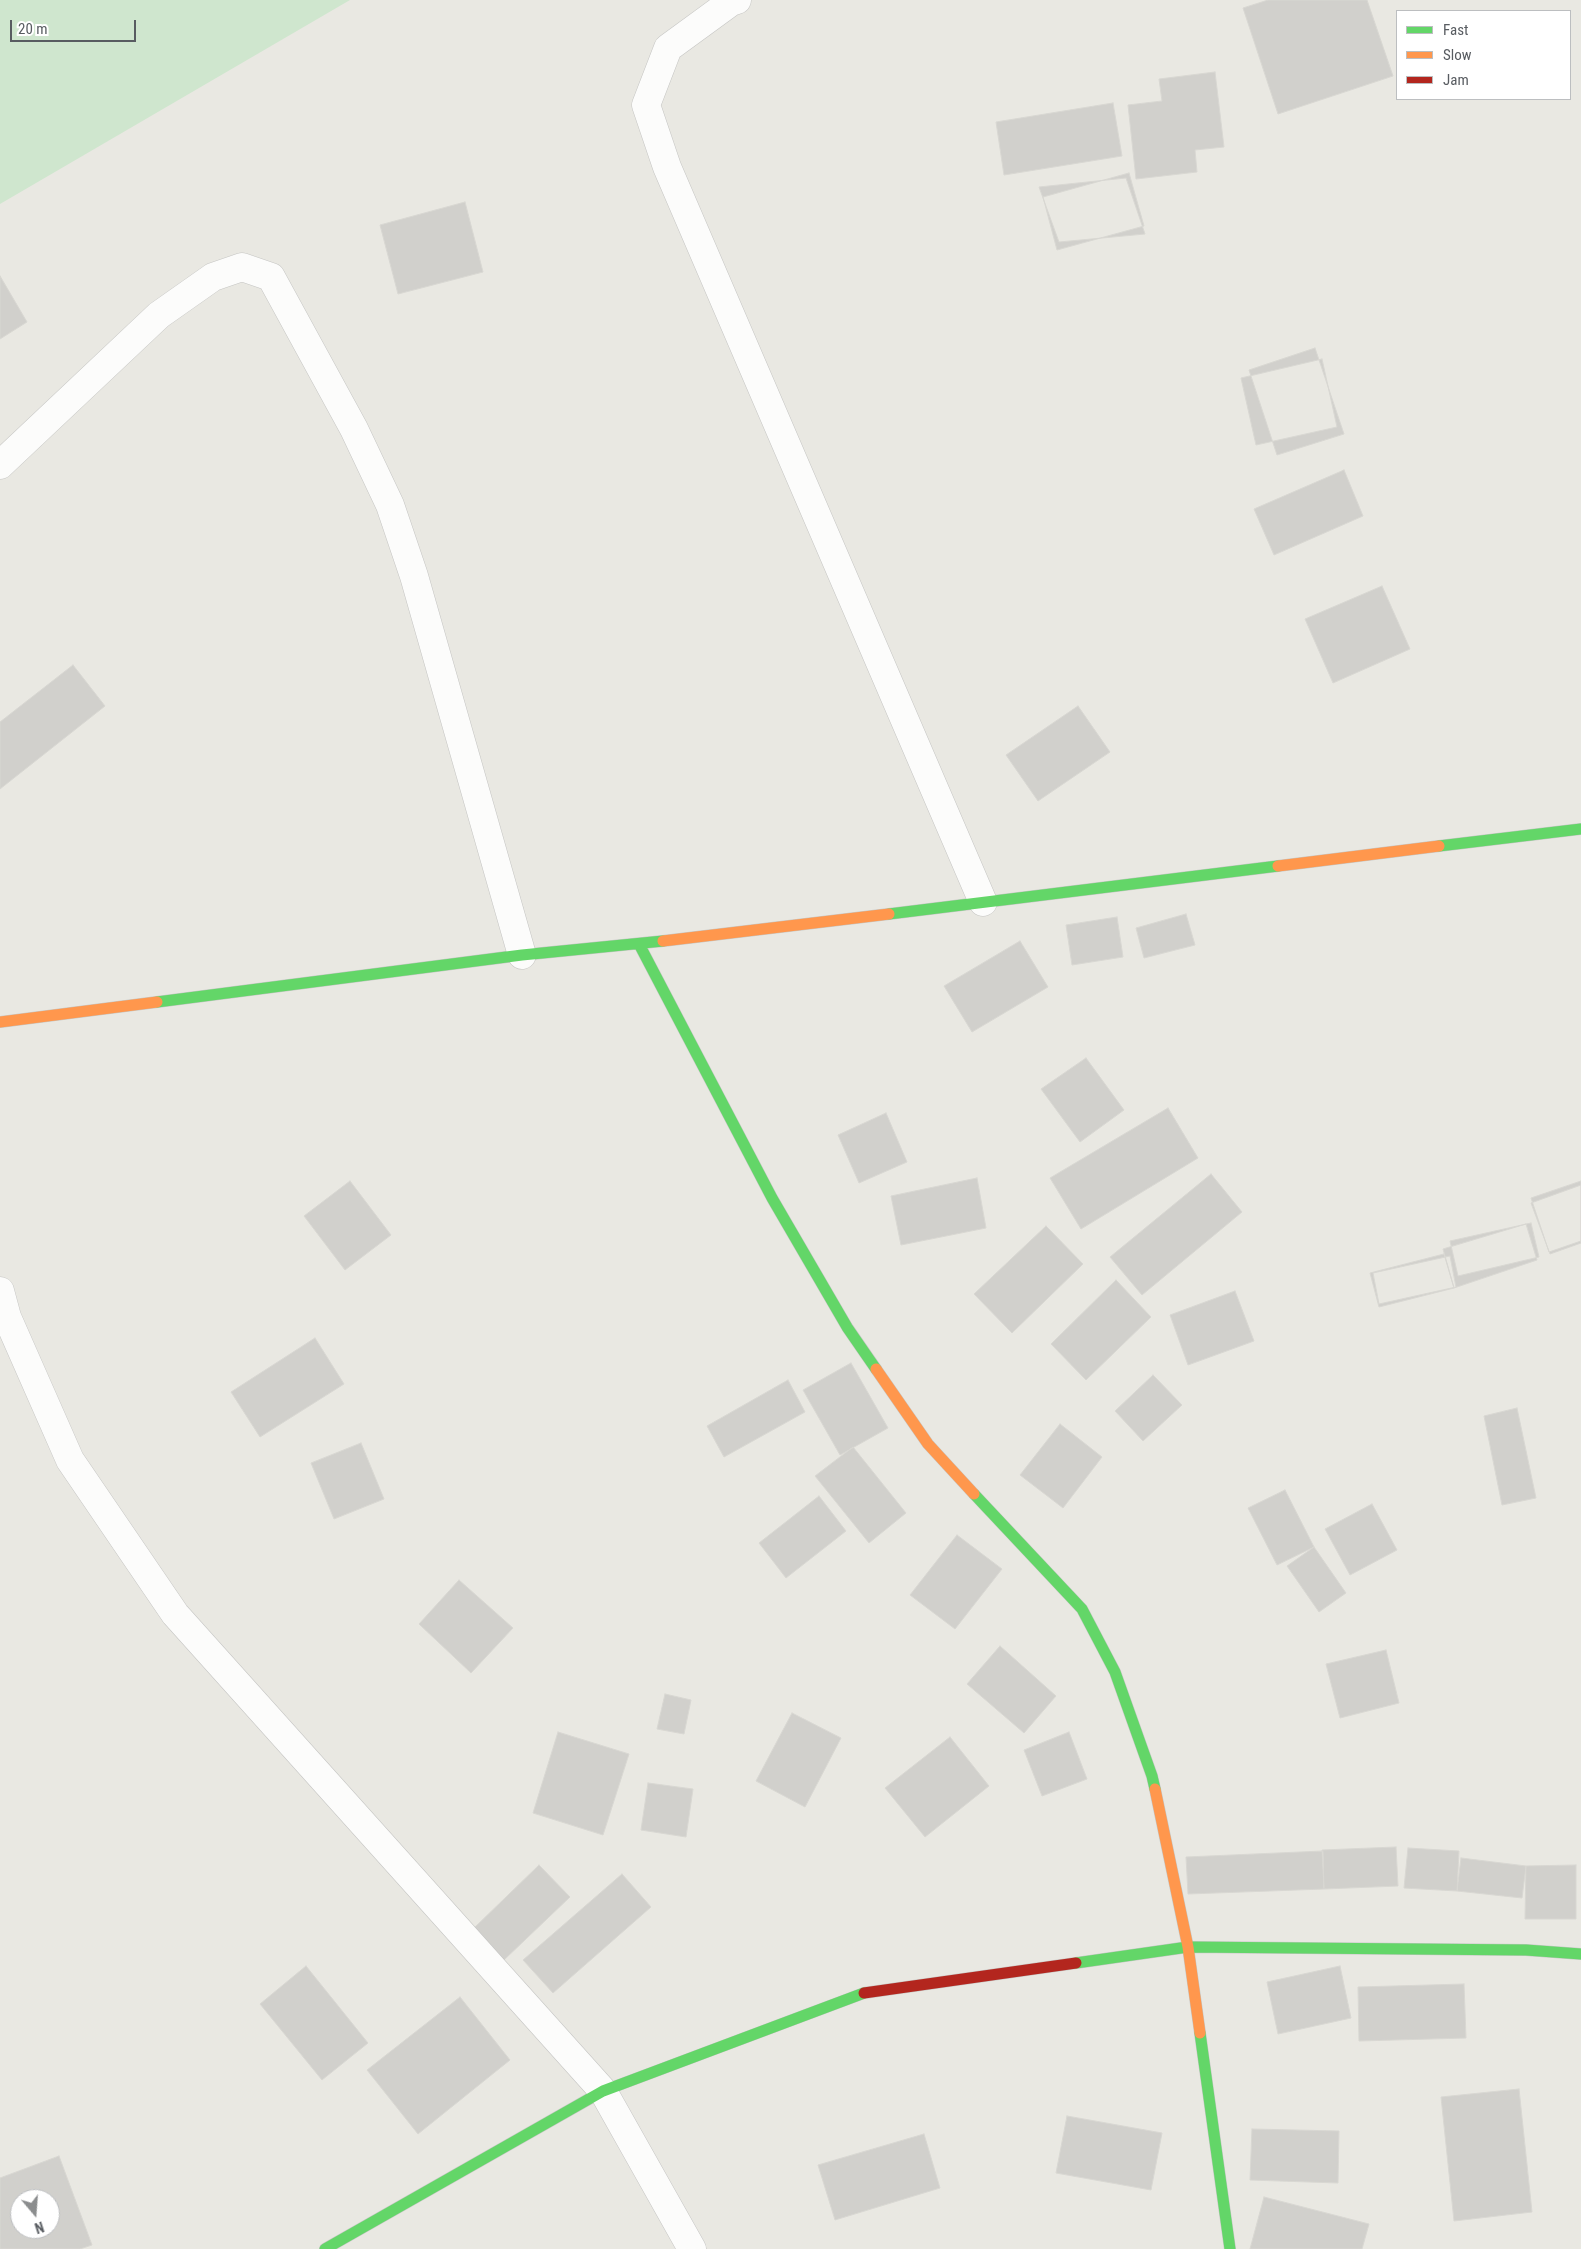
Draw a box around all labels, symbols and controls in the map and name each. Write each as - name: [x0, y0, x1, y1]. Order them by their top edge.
- scale bar: [12, 10, 139, 42]
- legend: [1396, 10, 1571, 100]
- text: 20 m: [18, 20, 48, 38]
- text: Fast: [1443, 21, 1468, 39]
- text: Slow: [1443, 46, 1472, 64]
- text: Jam: [1443, 71, 1469, 89]
- north arrow: [10, 2189, 60, 2239]
- text: N: [33, 2218, 46, 2236]

